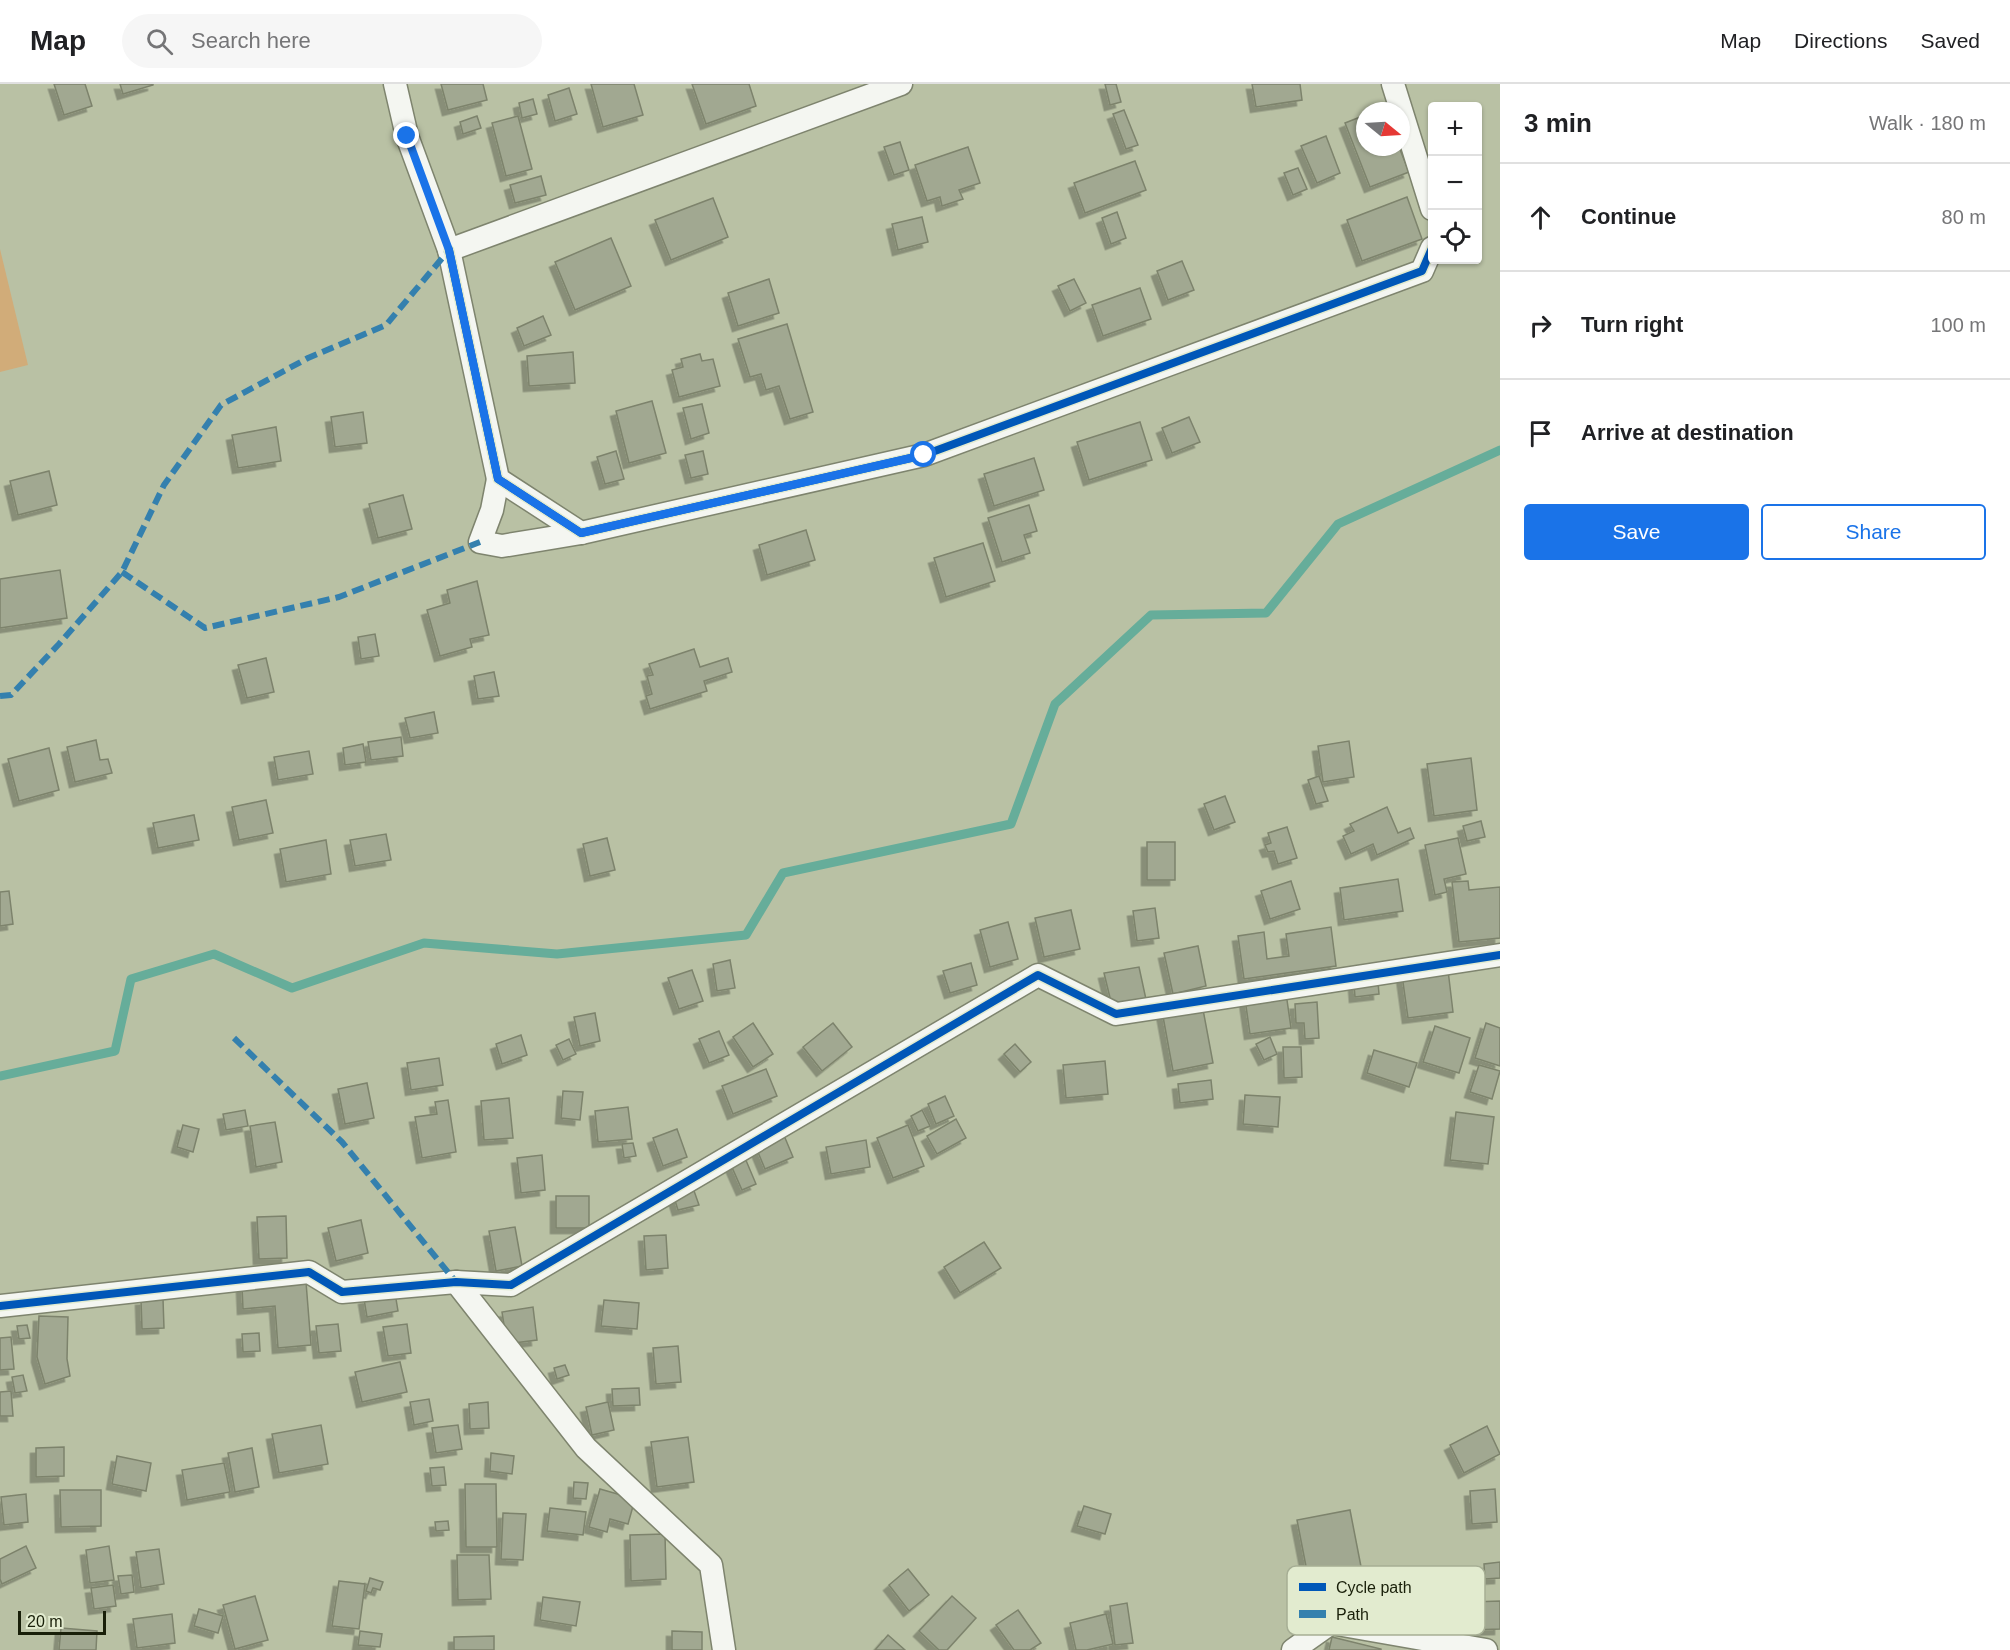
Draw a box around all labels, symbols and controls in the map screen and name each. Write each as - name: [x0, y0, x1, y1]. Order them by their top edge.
- search box: [122, 14, 542, 68]
- text: Map: [30, 25, 86, 56]
- icon: search: [143, 25, 176, 58]
- text: Search here: [191, 28, 311, 53]
- text: Map: [1720, 29, 1761, 52]
- text: Directions: [1794, 29, 1887, 52]
- text: Saved: [1920, 29, 1980, 52]
- north arrow: [1356, 102, 1410, 156]
- map controls: [1428, 102, 1482, 264]
- button: +: [1428, 102, 1482, 156]
- text: 3 min: [1524, 108, 1592, 138]
- text: Walk · 180 m: [1869, 112, 1986, 134]
- route end: [393, 122, 419, 148]
- button: −: [1428, 156, 1482, 210]
- icon: ahead: [1524, 201, 1557, 234]
- text: Continue: [1581, 204, 1676, 229]
- text: 80 m: [1942, 206, 1986, 228]
- button: locate: [1428, 210, 1482, 264]
- icon: right: [1524, 309, 1557, 342]
- text: Turn right: [1581, 312, 1683, 337]
- text: 100 m: [1930, 314, 1986, 336]
- icon: arrive: [1524, 417, 1557, 450]
- text: Arrive at destination: [1581, 420, 1794, 445]
- route start: [910, 441, 936, 467]
- button: Save: [1524, 504, 1749, 560]
- button: Share: [1761, 504, 1986, 560]
- legend: [1287, 1566, 1485, 1635]
- text: Cycle path: [1336, 1579, 1412, 1596]
- text: Path: [1336, 1606, 1369, 1623]
- scale bar: [18, 1608, 106, 1636]
- text: 20 m: [27, 1613, 63, 1630]

